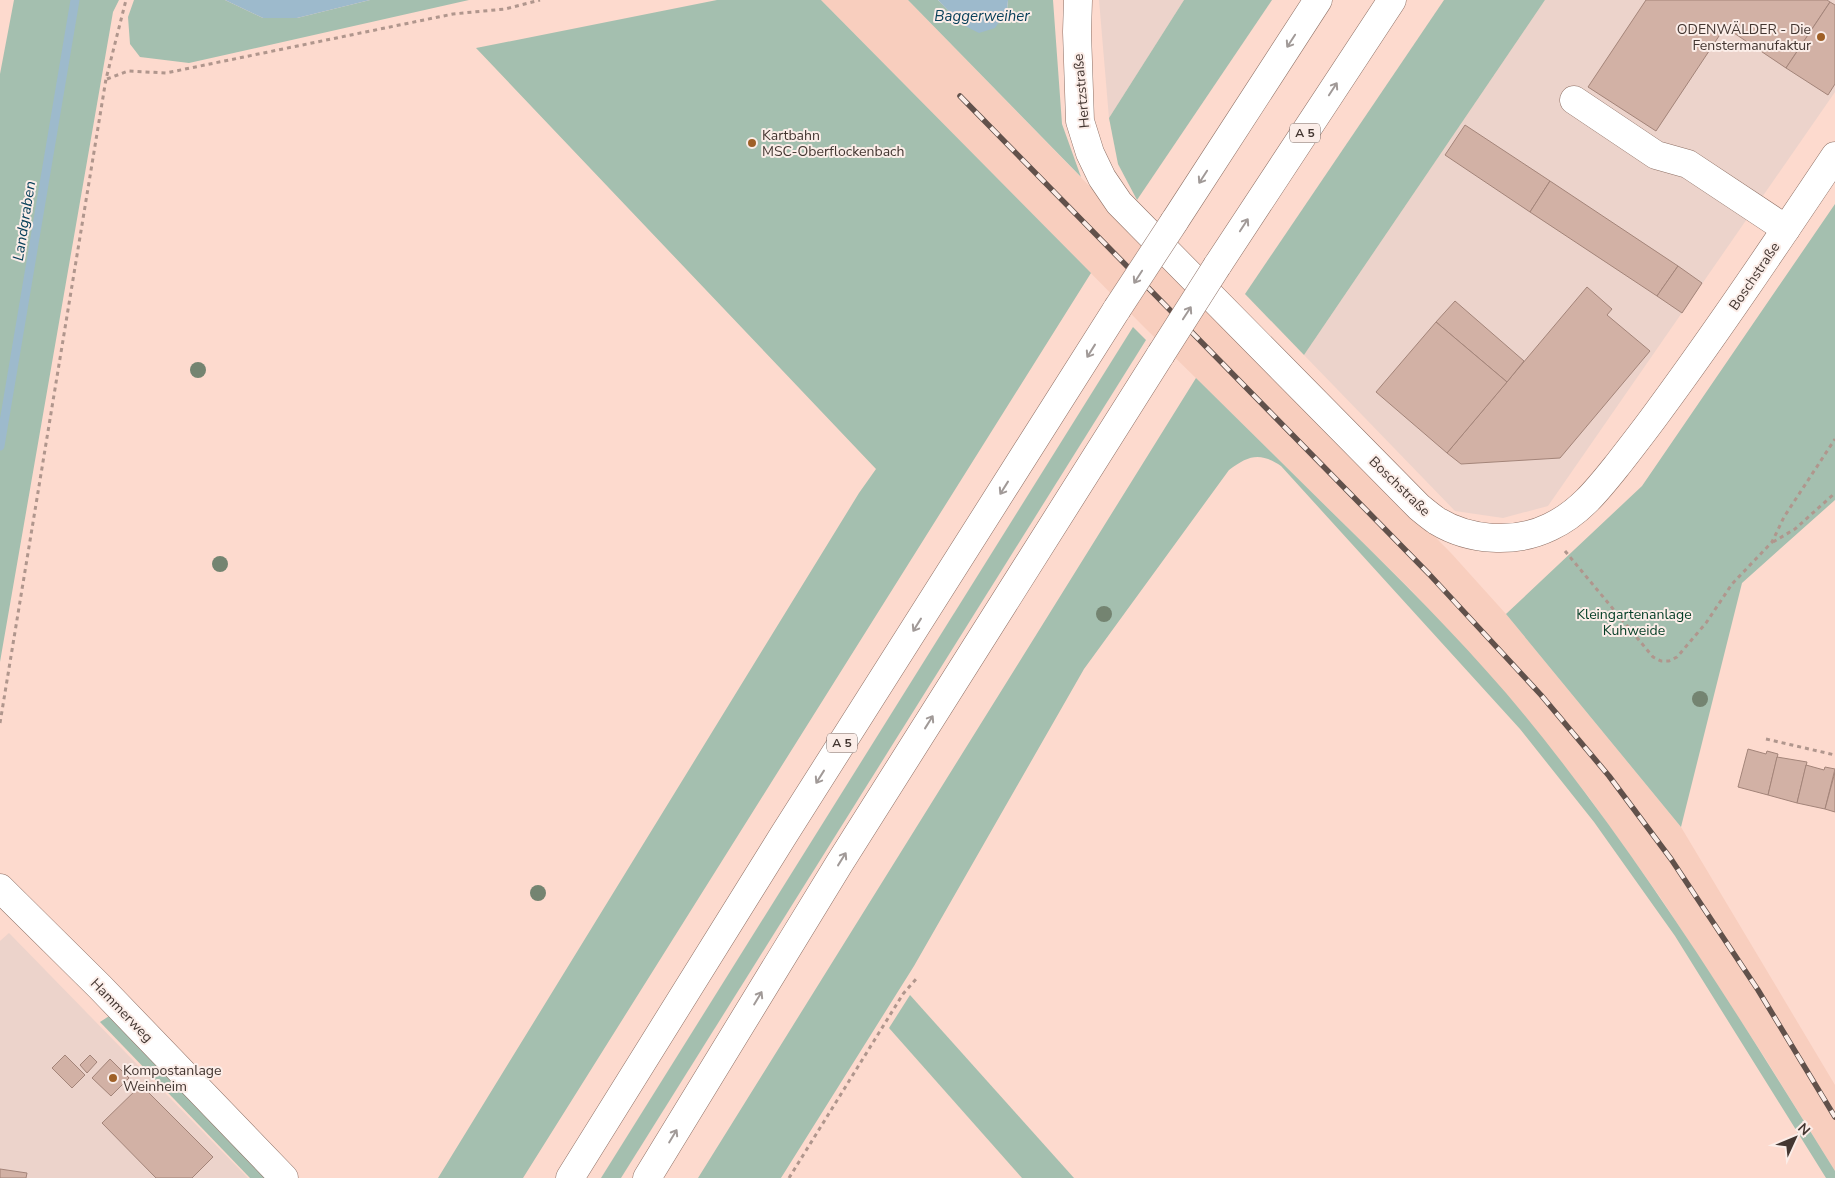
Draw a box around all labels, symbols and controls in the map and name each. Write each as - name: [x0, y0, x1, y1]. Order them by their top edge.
- water label: Baggerweiher: [934, 6, 1030, 26]
- place label: ODENWÄLDER - Die Fenstermanufaktur: [1677, 20, 1811, 55]
- marker: ODENWÄLDER - Die Fenstermanufaktur: [1815, 31, 1827, 43]
- one-way arrow: [1286, 34, 1296, 48]
- street label: Hertzstraße: [1069, 53, 1094, 129]
- one-way arrow: [1328, 82, 1339, 96]
- road number: A 5: [1290, 124, 1320, 142]
- place label: Kartbahn MSC-Oberflockenbach: [762, 126, 905, 161]
- marker: Kartbahn MSC-Oberflockenbach: [746, 137, 758, 149]
- one-way arrow: [1198, 170, 1208, 184]
- water label: Landgraben: [8, 180, 40, 262]
- one-way arrow: [1239, 218, 1249, 232]
- street label: Boschstraße: [1725, 238, 1784, 314]
- one-way arrow: [1132, 270, 1142, 284]
- one-way arrow: [1183, 306, 1193, 320]
- one-way arrow: [1085, 343, 1095, 357]
- street label: Boschstraße: [1365, 452, 1434, 520]
- one-way arrow: [998, 480, 1008, 494]
- park label: Kleingartenanlage Kuhweide: [1576, 605, 1692, 640]
- one-way arrow: [911, 618, 921, 632]
- one-way arrow: [924, 715, 934, 729]
- road number: A 5: [827, 734, 857, 752]
- one-way arrow: [815, 770, 825, 784]
- one-way arrow: [838, 853, 848, 867]
- street label: Hammerweg: [86, 974, 157, 1047]
- one-way arrow: [753, 991, 763, 1005]
- place label: Kompostanlage Weinheim: [123, 1061, 221, 1096]
- marker: Kompostanlage Weinheim: [107, 1072, 119, 1084]
- north arrow: [1770, 1113, 1820, 1163]
- text: N: [1794, 1119, 1814, 1140]
- one-way arrow: [668, 1130, 678, 1144]

